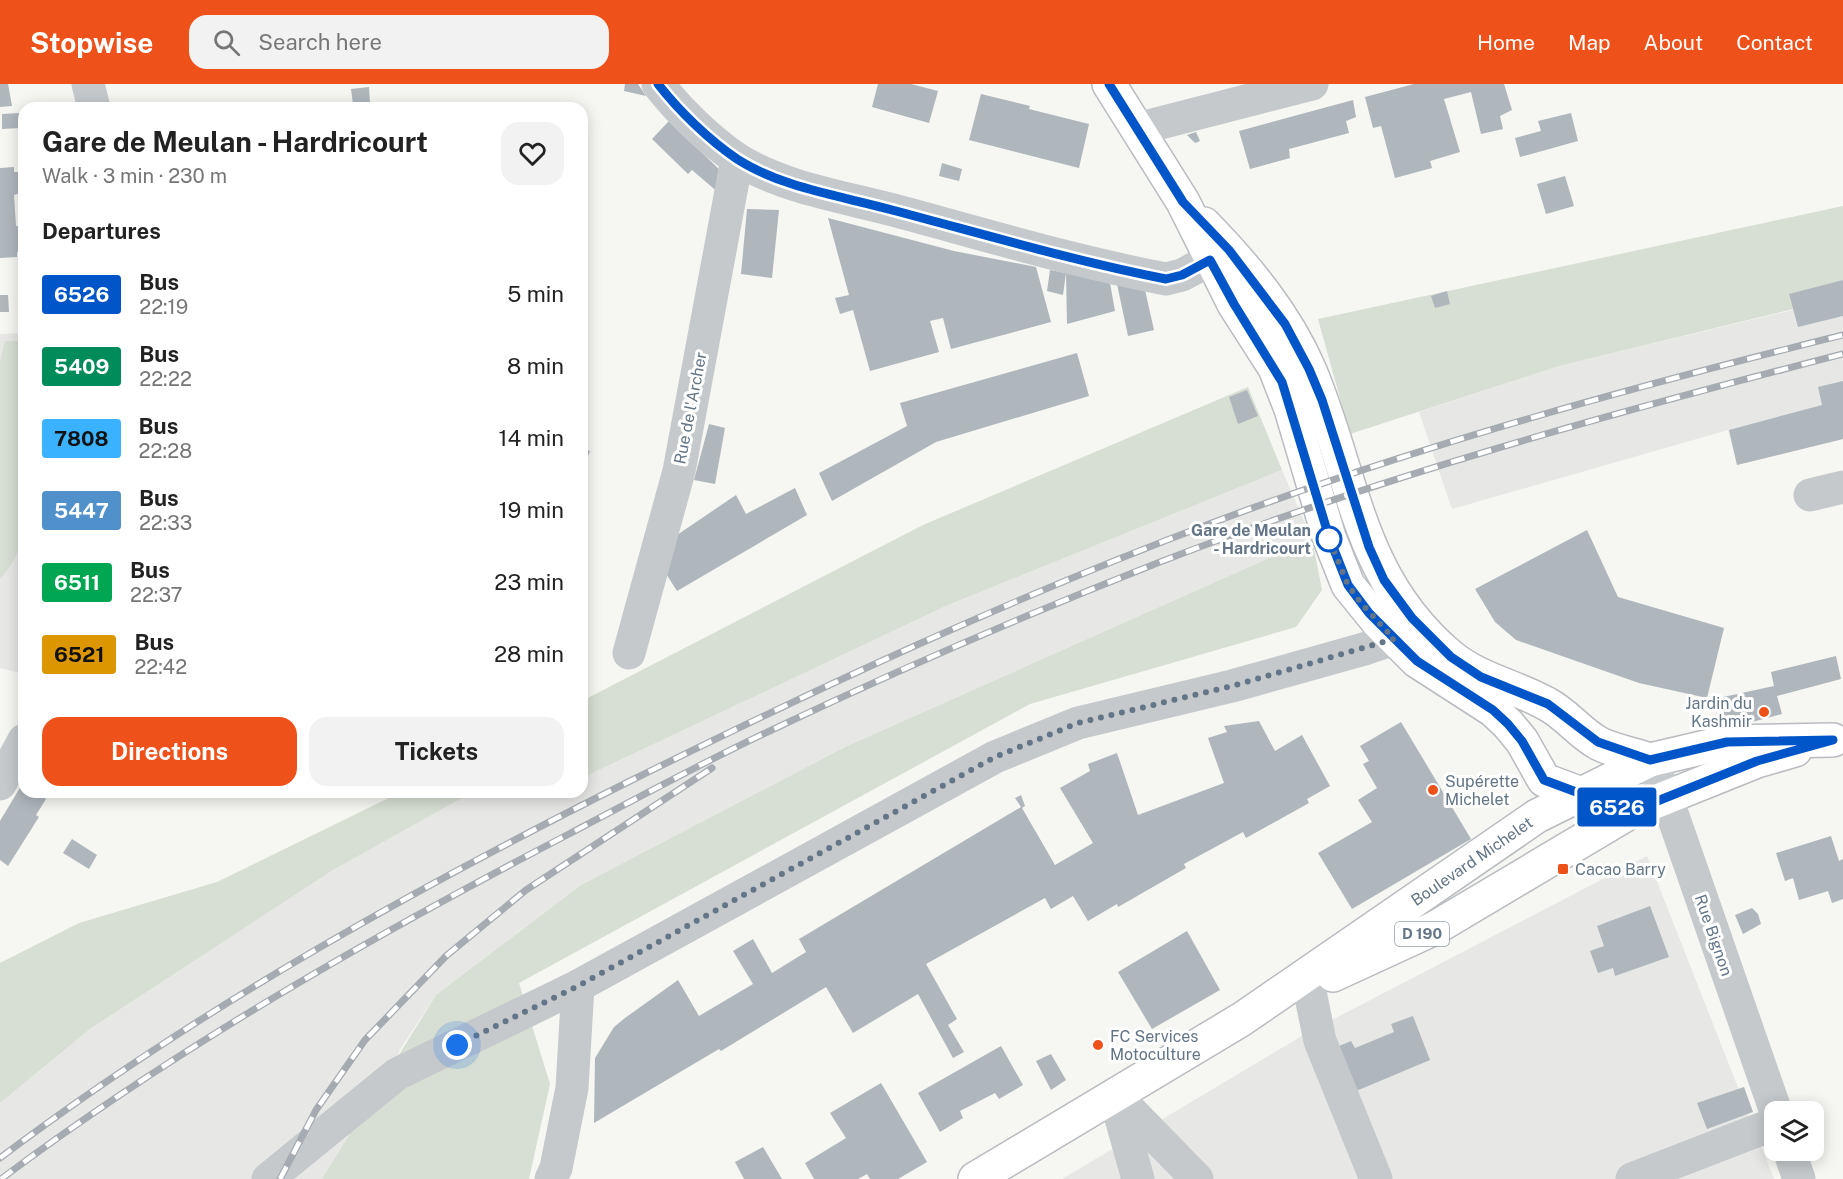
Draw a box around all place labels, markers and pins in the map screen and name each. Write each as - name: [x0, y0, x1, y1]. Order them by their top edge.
- place label: Gare de Meulan - Hardricourt: [1191, 521, 1311, 558]
- marker: Gare de Meulan - Hardricourt: [1316, 526, 1342, 552]
- place label: Jardin du Kashmir: [1685, 694, 1752, 731]
- marker: Jardin du Kashmir: [1757, 705, 1771, 719]
- place label: Supérette Michelet: [1445, 772, 1519, 809]
- marker: Supérette Michelet: [1426, 783, 1440, 797]
- place label: Cacao Barry: [1575, 860, 1666, 879]
- marker: Cacao Barry: [1556, 862, 1570, 876]
- place label: FC Services Motoculture: [1110, 1027, 1201, 1064]
- marker: FC Services Motoculture: [1091, 1038, 1105, 1052]

